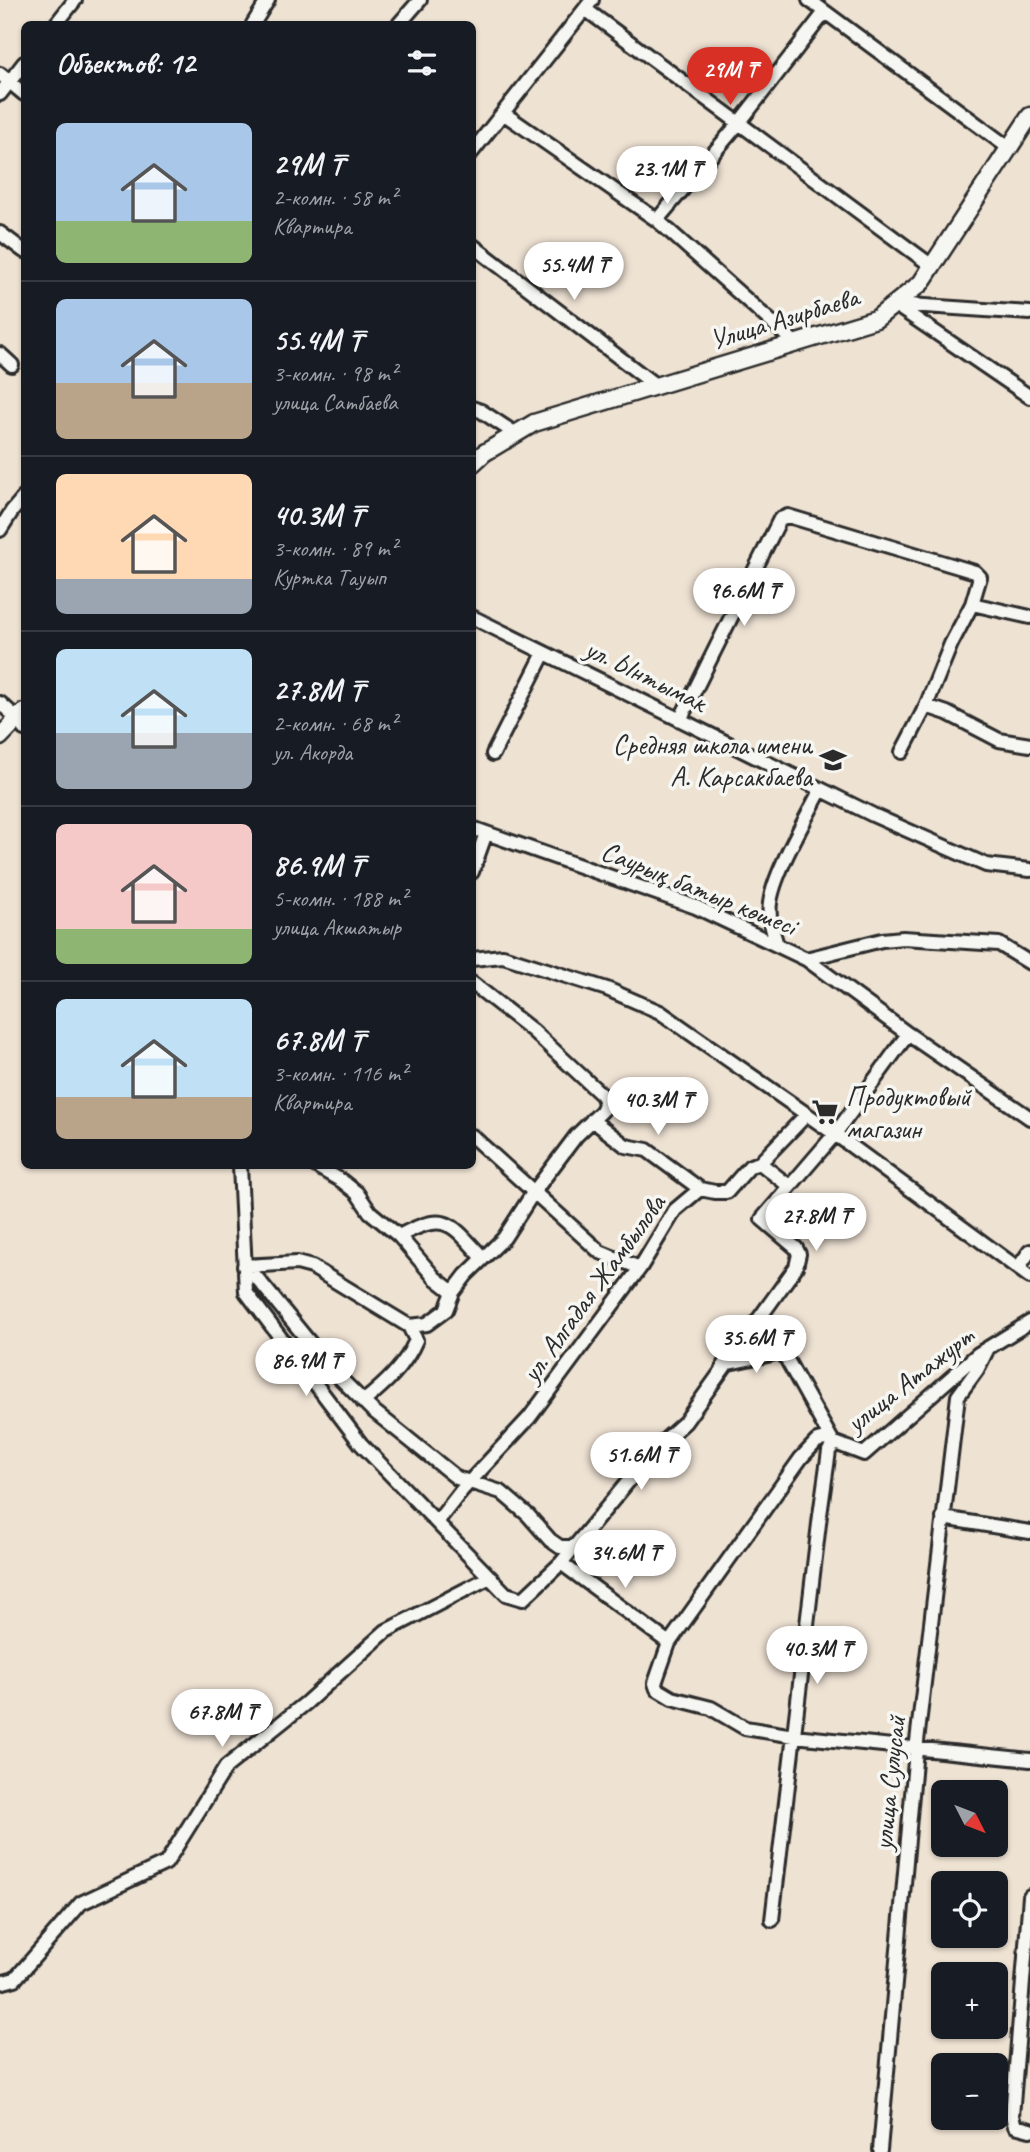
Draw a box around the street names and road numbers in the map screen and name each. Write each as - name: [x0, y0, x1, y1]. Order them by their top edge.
- street label: Улица Азирбаева: [705, 278, 865, 357]
- street label: ул. Ынтымак: [578, 630, 715, 721]
- street label: Саурық батыр көшесі: [596, 833, 805, 945]
- street label: ул. Алгадая Жамбылова: [512, 1186, 674, 1390]
- street label: улица Атажурт: [837, 1317, 982, 1441]
- street label: улица Сулусай: [864, 1713, 914, 1854]

